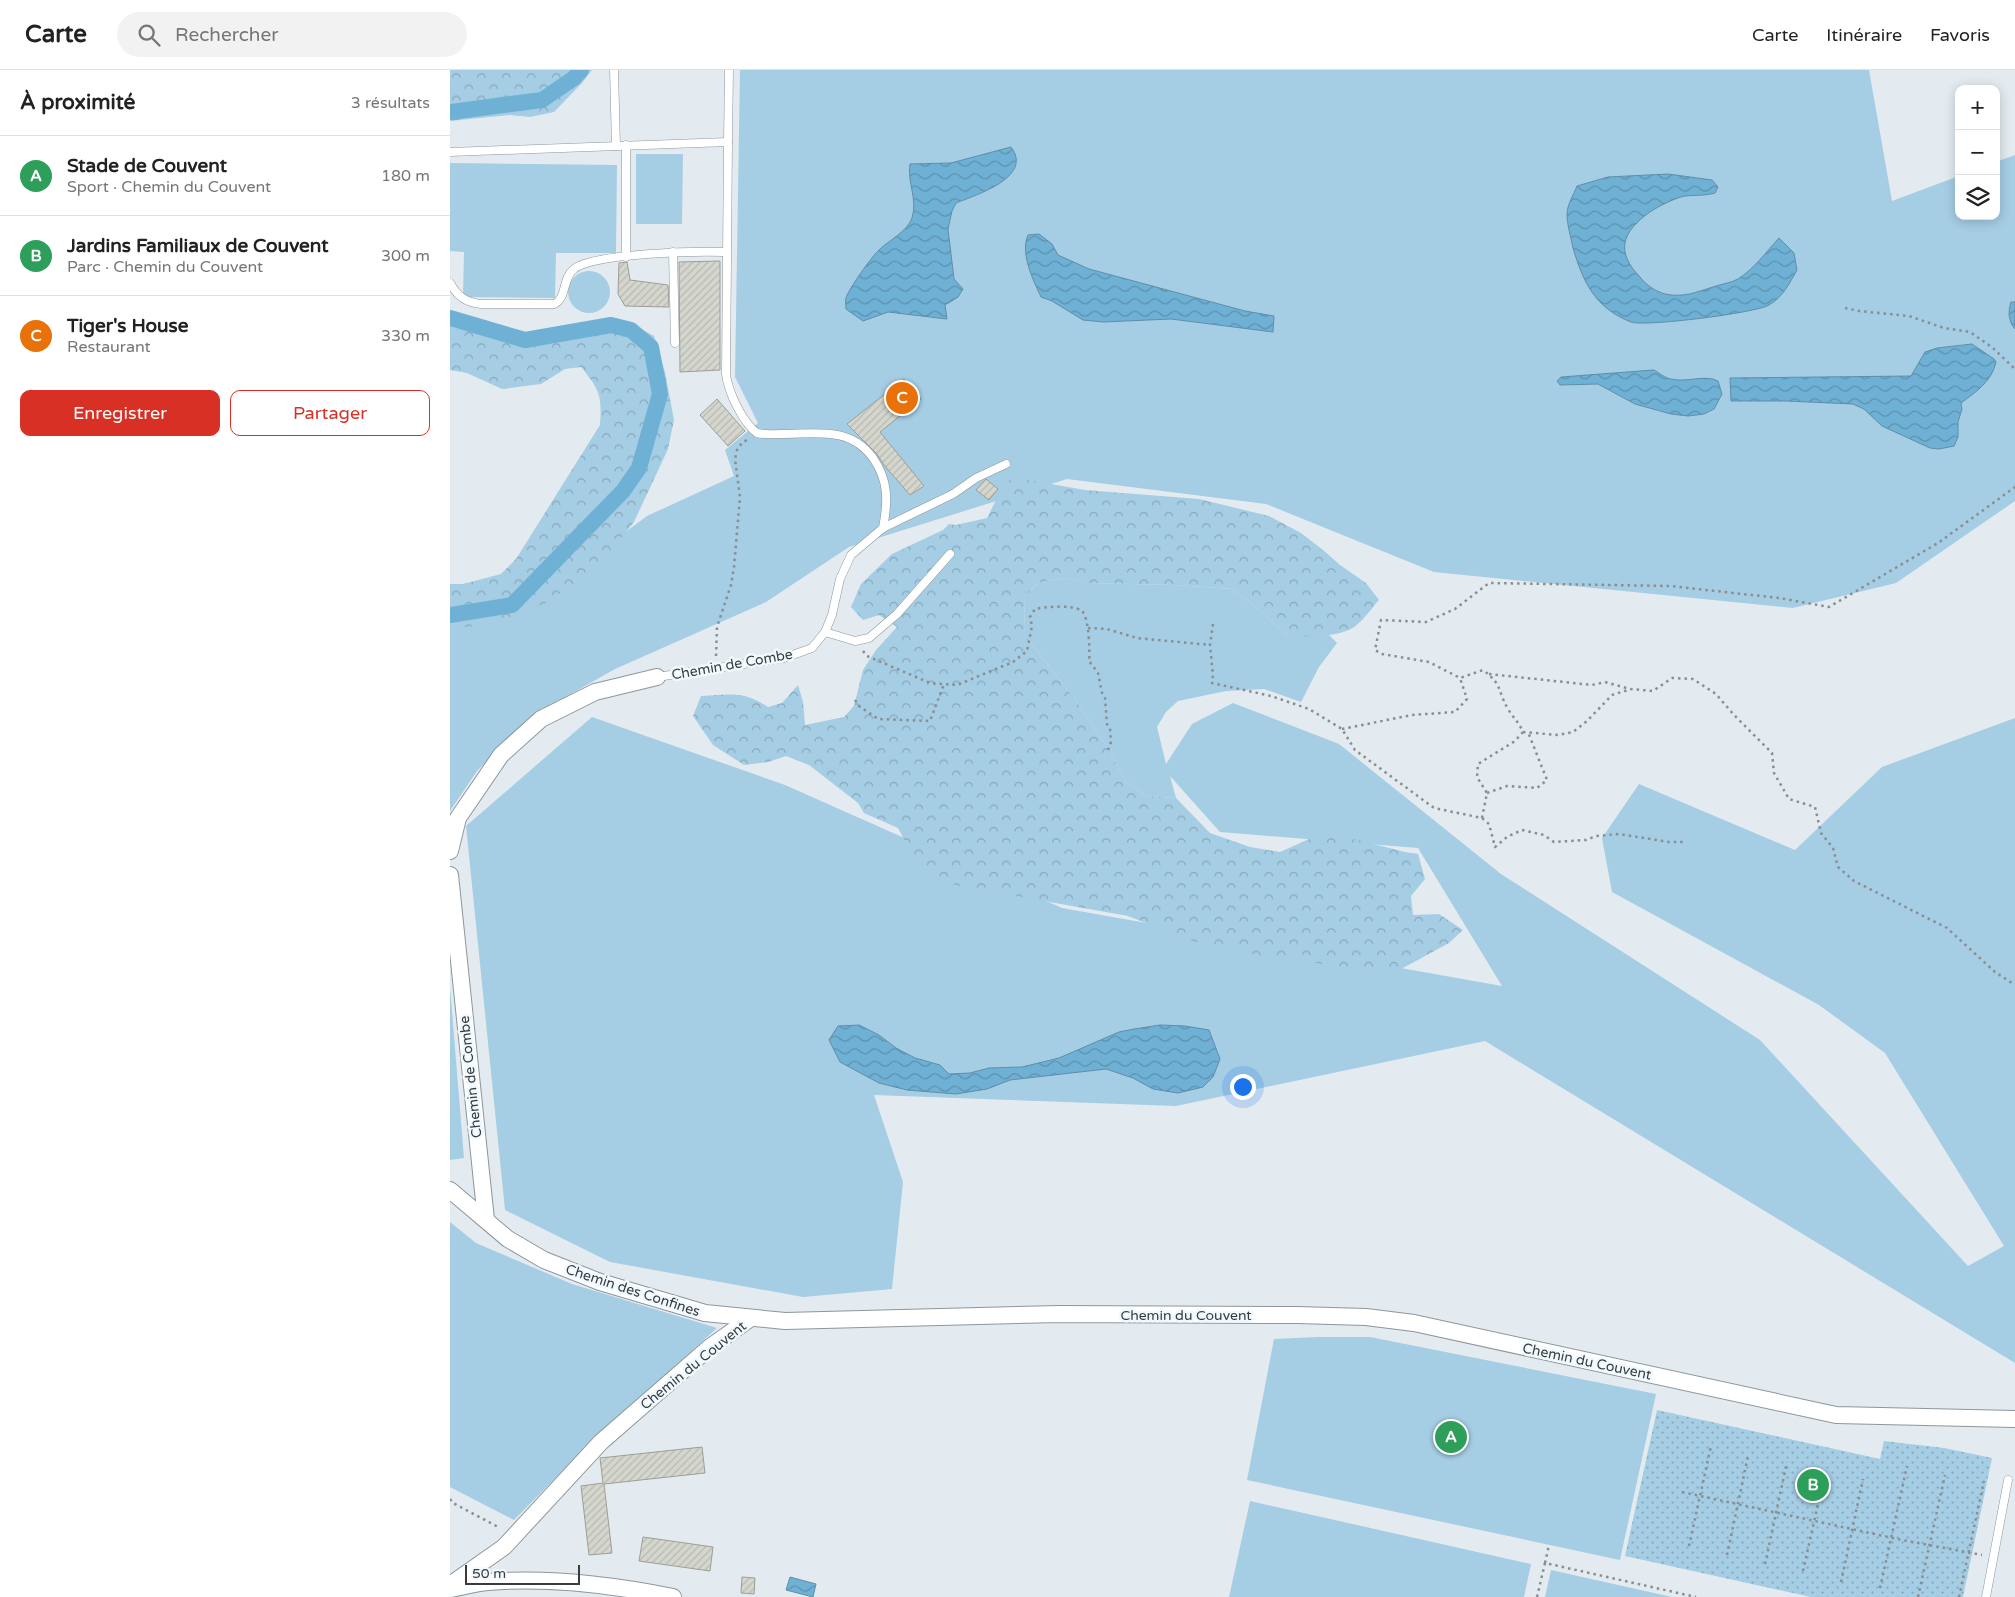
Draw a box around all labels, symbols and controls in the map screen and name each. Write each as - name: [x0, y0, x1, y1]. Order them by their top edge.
- search box: [117, 12, 467, 57]
- text: Carte: [25, 20, 87, 49]
- icon: search: [135, 21, 163, 49]
- text: Rechercher: [175, 24, 278, 46]
- text: Carte: [1752, 24, 1798, 46]
- text: Itinéraire: [1826, 24, 1902, 46]
- text: Favoris: [1930, 24, 1990, 46]
- map controls: [1955, 85, 2000, 220]
- button: +: [1955, 85, 2000, 130]
- text: À proximité: [20, 90, 135, 115]
- text: 3 résultats: [351, 93, 430, 113]
- button: −: [1955, 130, 2000, 175]
- text: Stade de Couvent: [67, 155, 227, 177]
- text: A: [30, 166, 42, 186]
- text: 180 m: [381, 166, 430, 186]
- button: layers: [1955, 175, 2000, 220]
- text: Sport · Chemin du Couvent: [67, 177, 271, 197]
- text: Jardins Familiaux de Couvent: [67, 235, 328, 257]
- text: B: [30, 246, 42, 266]
- text: 300 m: [381, 246, 430, 266]
- text: Parc · Chemin du Couvent: [67, 257, 263, 277]
- text: Tiger's House: [67, 315, 189, 337]
- text: C: [30, 326, 42, 346]
- text: 330 m: [381, 326, 430, 346]
- text: Restaurant: [67, 337, 151, 357]
- pin: C: [886, 379, 918, 417]
- button: Enregistrer: [20, 390, 220, 436]
- button: Partager: [230, 390, 430, 436]
- street label: Chemin de Combe: [670, 645, 794, 684]
- street label: Chemin de Combe: [456, 1015, 485, 1139]
- your location: [1230, 1074, 1256, 1100]
- street label: Chemin des Confines: [564, 1261, 702, 1320]
- street label: Chemin du Couvent: [1120, 1307, 1252, 1324]
- street label: Chemin du Couvent: [637, 1317, 750, 1413]
- street label: Chemin du Couvent: [1521, 1340, 1653, 1384]
- pin: A: [1435, 1418, 1467, 1456]
- pin: B: [1797, 1466, 1829, 1504]
- scale bar: [465, 1562, 580, 1585]
- text: 50 m: [472, 1565, 506, 1582]

